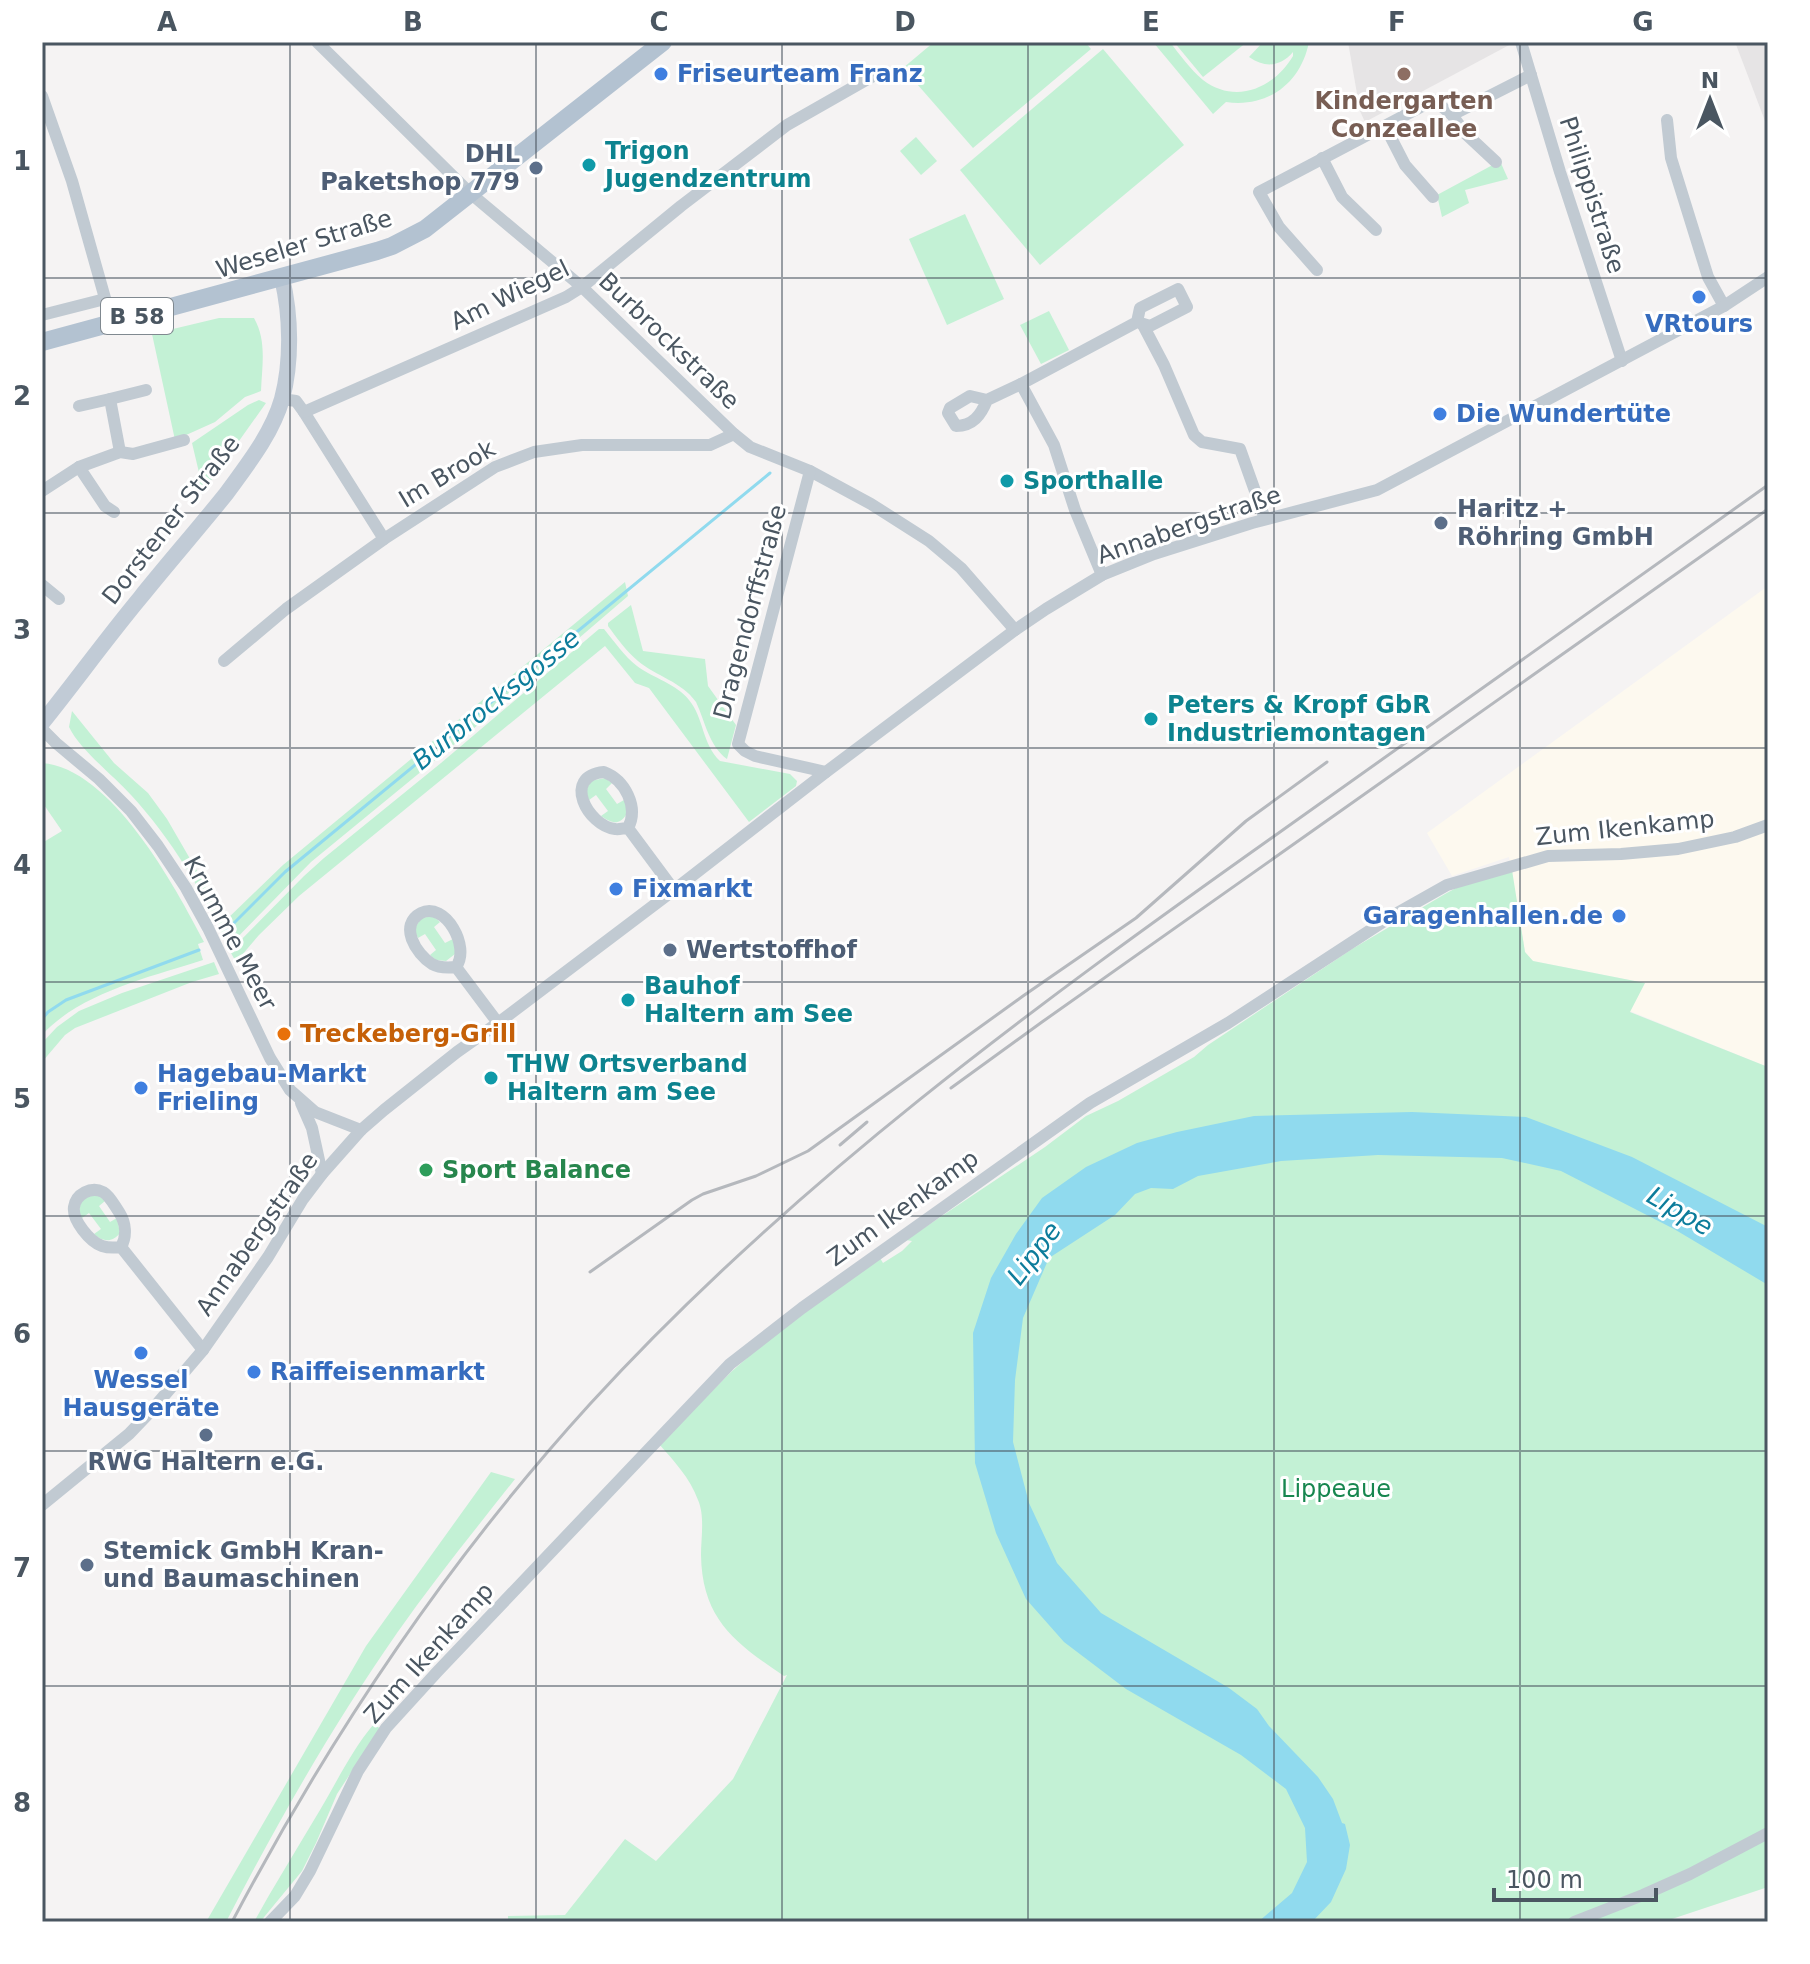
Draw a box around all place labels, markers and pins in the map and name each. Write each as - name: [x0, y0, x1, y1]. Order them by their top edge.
- place label: Friseurteam Franz: [677, 60, 923, 88]
- marker: Friseurteam Franz: [652, 65, 670, 83]
- marker: Kindergarten Conzeallee: [1395, 65, 1413, 83]
- place label: Kindergarten Conzeallee: [1314, 87, 1494, 143]
- place label: Trigon Jugendzentrum: [603, 137, 811, 193]
- place label: DHL Paketshop 779: [320, 140, 520, 196]
- marker: Trigon Jugendzentrum: [580, 156, 598, 174]
- marker: DHL Paketshop 779: [527, 159, 545, 177]
- marker: VRtours: [1690, 288, 1708, 306]
- place label: VRtours: [1645, 310, 1753, 338]
- place label: Die Wundertüte: [1456, 400, 1671, 428]
- marker: Die Wundertüte: [1431, 405, 1449, 423]
- place label: Sporthalle: [1023, 467, 1163, 495]
- marker: Sporthalle: [998, 472, 1016, 490]
- place label: Haritz + Röhring GmbH: [1457, 495, 1654, 551]
- marker: Haritz + Röhring GmbH: [1432, 514, 1450, 532]
- place label: Peters & Kropf GbR Industriemontagen: [1167, 691, 1431, 747]
- marker: Peters & Kropf GbR Industriemontagen: [1142, 710, 1160, 728]
- place label: Fixmarkt: [632, 875, 753, 903]
- marker: Fixmarkt: [607, 880, 625, 898]
- place label: Garagenhallen.de: [1363, 902, 1603, 930]
- marker: Garagenhallen.de: [1610, 907, 1628, 925]
- place label: Wertstoffhof: [686, 936, 857, 964]
- marker: Wertstoffhof: [661, 941, 679, 959]
- place label: Bauhof Haltern am See: [644, 972, 853, 1028]
- marker: Bauhof Haltern am See: [619, 991, 637, 1009]
- place label: Treckeberg-Grill: [300, 1020, 516, 1048]
- marker: Treckeberg-Grill: [275, 1025, 293, 1043]
- place label: THW Ortsverband Haltern am See: [507, 1050, 748, 1106]
- place label: Hagebau-Markt Frieling: [157, 1060, 367, 1116]
- marker: THW Ortsverband Haltern am See: [482, 1069, 500, 1087]
- marker: Hagebau-Markt Frieling: [132, 1079, 150, 1097]
- place label: Sport Balance: [442, 1156, 631, 1184]
- marker: Sport Balance: [417, 1161, 435, 1179]
- marker: Wessel Hausgeräte: [132, 1344, 150, 1362]
- place label: Raiffeisenmarkt: [270, 1358, 485, 1386]
- marker: Raiffeisenmarkt: [245, 1363, 263, 1381]
- place label: Wessel Hausgeräte: [63, 1366, 219, 1422]
- marker: RWG Haltern e.G.: [197, 1426, 215, 1444]
- place label: RWG Haltern e.G.: [88, 1448, 324, 1476]
- place label: Stemick GmbH Kran- und Baumaschinen: [103, 1537, 384, 1593]
- marker: Stemick GmbH Kran- und Baumaschinen: [78, 1556, 96, 1574]

